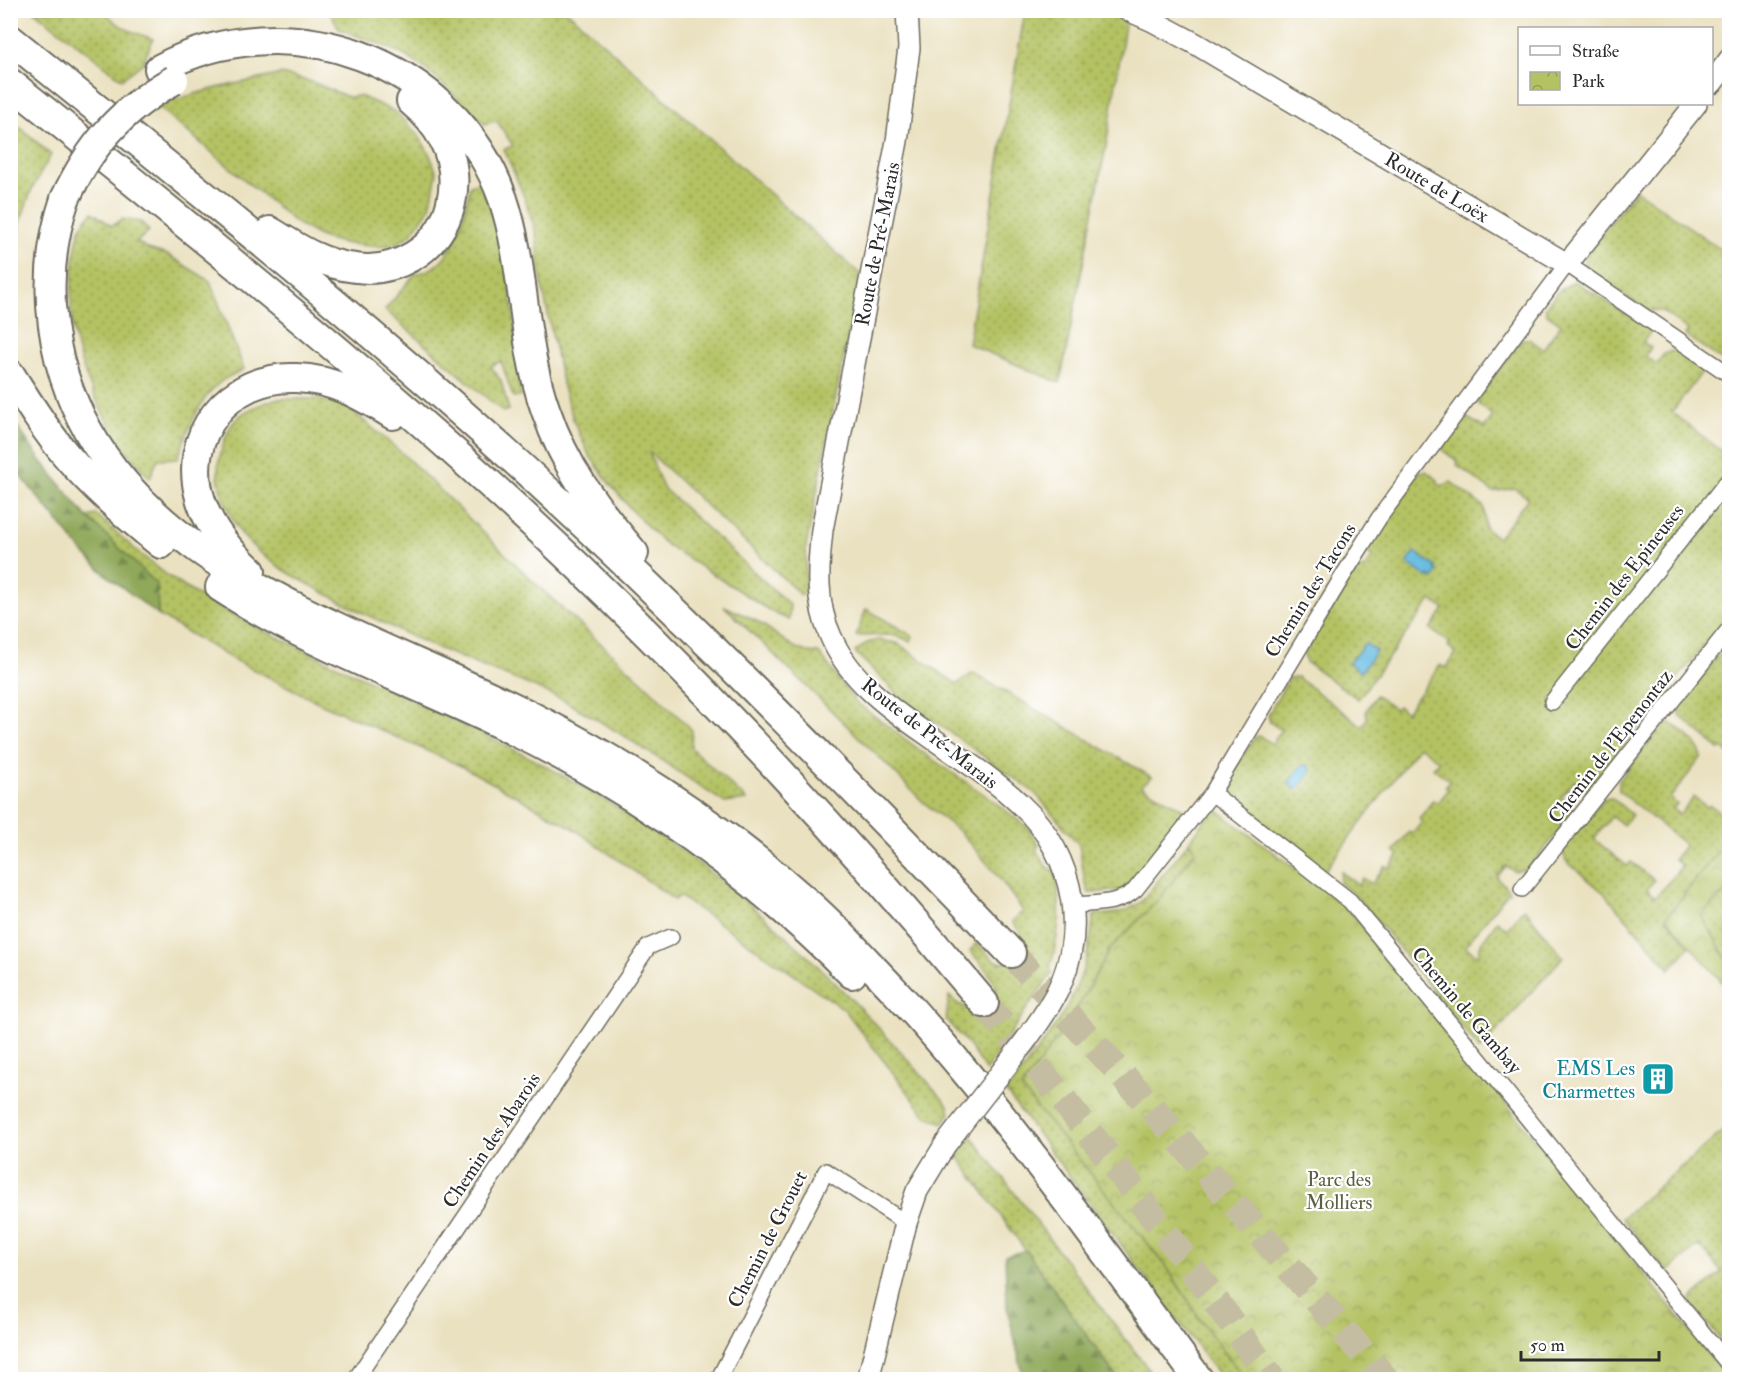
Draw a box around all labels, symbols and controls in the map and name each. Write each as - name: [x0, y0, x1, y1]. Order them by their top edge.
- legend: [1518, 27, 1713, 105]
- text: Straße: [1572, 40, 1620, 63]
- text: Park: [1572, 70, 1605, 93]
- street label: Route de Loëx: [1380, 147, 1493, 228]
- street label: Route de Pré-Marais: [849, 160, 906, 328]
- street label: Chemin des Epineuses: [1559, 499, 1690, 656]
- street label: Chemin des Tacons: [1259, 518, 1362, 662]
- street label: Chemin de l'Epenontaz: [1542, 664, 1679, 829]
- street label: Route de Pré-Marais: [856, 672, 1003, 795]
- street label: Chemin de Gambay: [1406, 942, 1528, 1080]
- place label: EMS Les Charmettes: [1542, 1056, 1635, 1104]
- building icon: EMS Les Charmettes: [1640, 1061, 1676, 1097]
- street label: Chemin des Abarois: [437, 1068, 546, 1213]
- street label: Chemin de Grouet: [722, 1166, 813, 1312]
- park label: Parc des Molliers: [1306, 1167, 1372, 1215]
- scale bar: [1521, 1324, 1659, 1362]
- text: 50 m: [1530, 1334, 1565, 1357]

